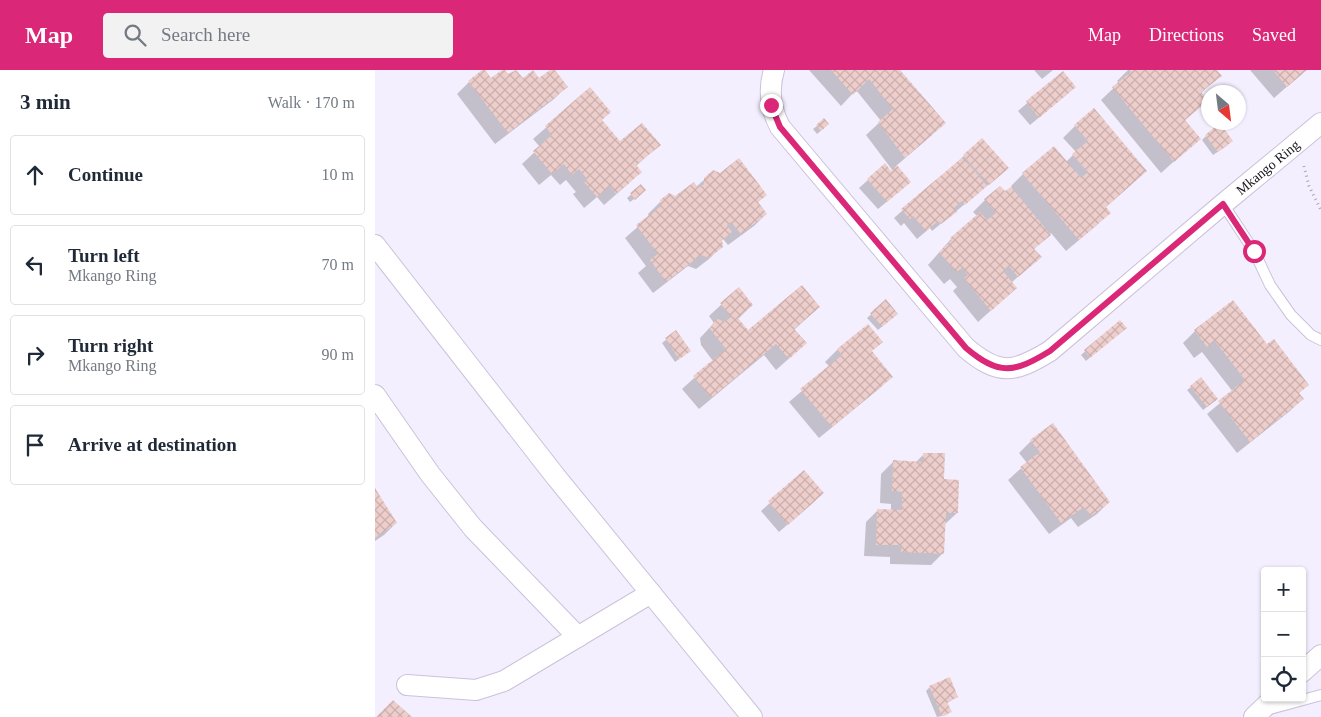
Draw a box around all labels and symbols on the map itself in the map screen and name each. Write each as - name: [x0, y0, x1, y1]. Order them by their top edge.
- north arrow: [1201, 85, 1246, 130]
- route end: [760, 94, 783, 117]
- street label: Mkango Ring: [1233, 137, 1302, 198]
- route start: [1243, 240, 1266, 263]

